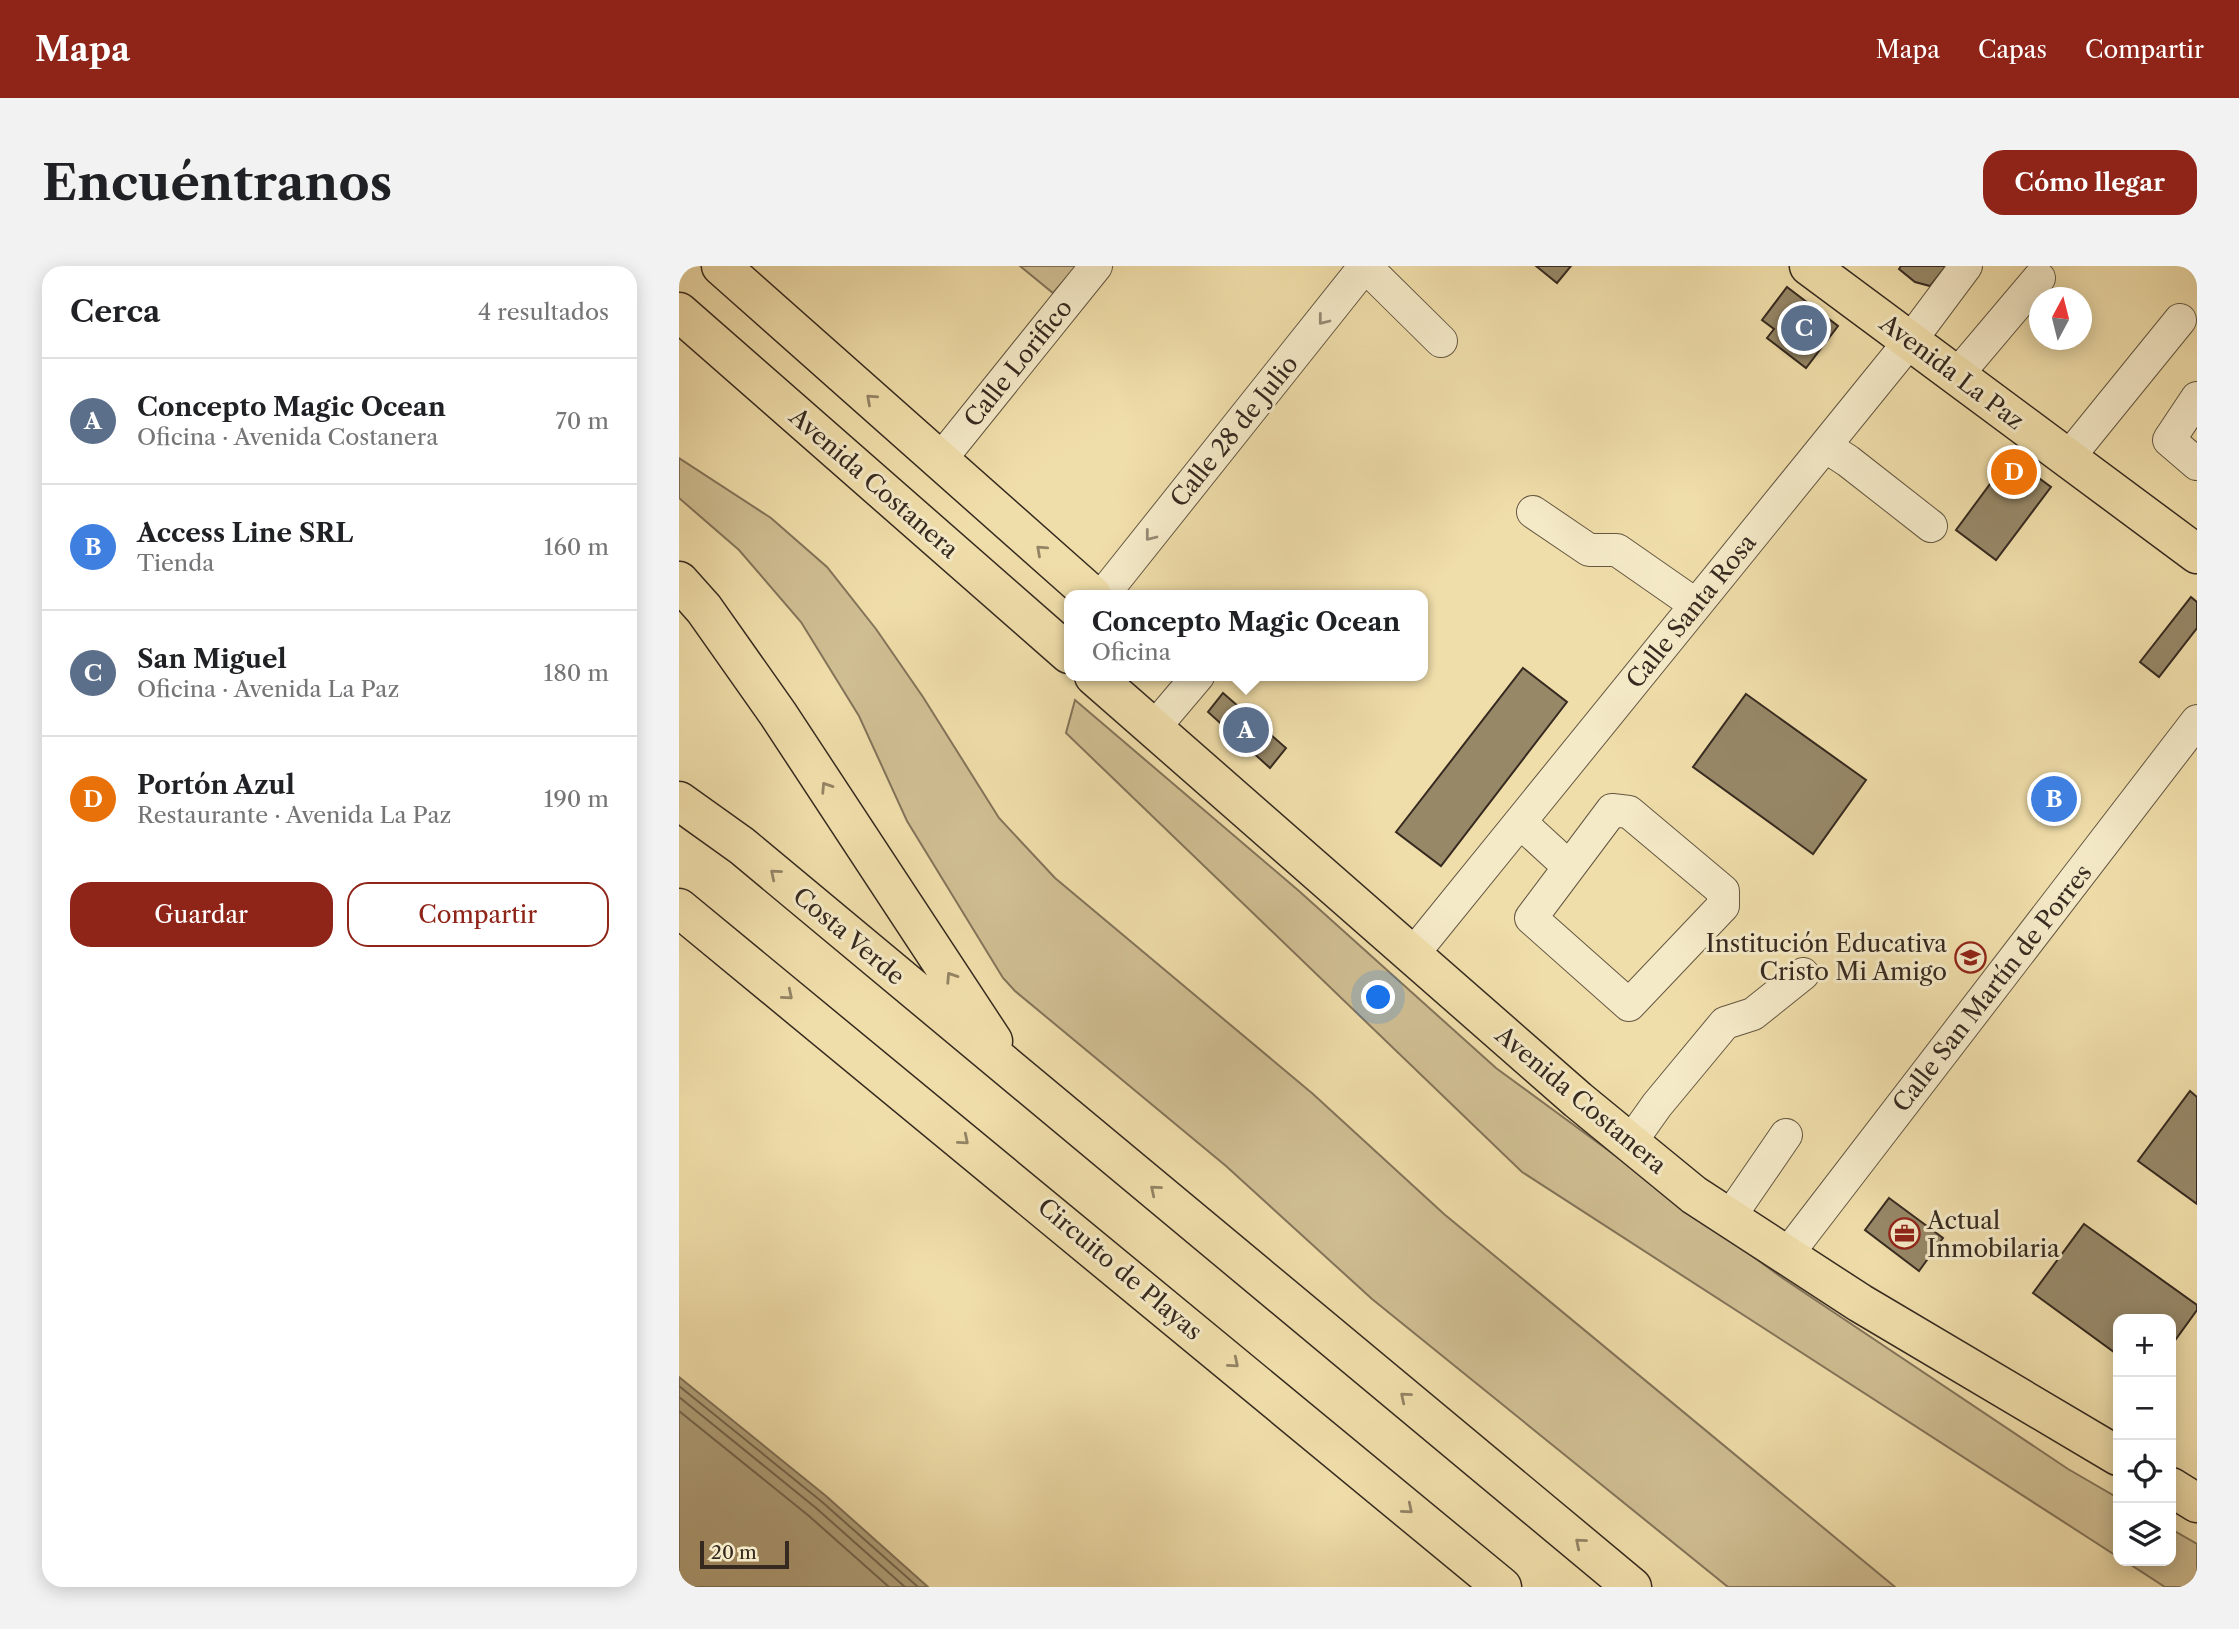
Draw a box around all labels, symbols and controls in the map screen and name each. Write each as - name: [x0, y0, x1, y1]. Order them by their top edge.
- text: Mapa: [35, 29, 130, 70]
- text: Mapa: [1876, 35, 1940, 64]
- text: Capas: [1978, 35, 2047, 64]
- text: Compartir: [2085, 35, 2204, 64]
- button: Cómo llegar: [1983, 150, 2197, 215]
- text: Encuéntranos: [42, 152, 392, 213]
- north arrow: [2029, 287, 2092, 350]
- text: Cerca: [70, 293, 160, 330]
- street label: Calle Lorifico: [958, 293, 1078, 433]
- text: 4 resultados: [478, 298, 609, 326]
- pin: C: [1781, 302, 1827, 354]
- street label: Avenida La Paz: [1873, 308, 2030, 436]
- one-way arrow: [1318, 312, 1331, 325]
- street label: Calle 28 de Julio: [1164, 349, 1304, 513]
- text: Concepto Magic Ocean: [137, 391, 446, 423]
- one-way arrow: [867, 395, 880, 407]
- street label: Avenida Costanera: [783, 401, 964, 564]
- text: A: [84, 407, 102, 435]
- text: 70 m: [556, 407, 609, 435]
- text: Oficina · Avenida Costanera: [137, 423, 438, 451]
- pin: D: [1991, 446, 2037, 498]
- text: Access Line SRL: [137, 517, 353, 549]
- street label: Calle Santa Rosa: [1620, 528, 1762, 694]
- one-way arrow: [1146, 529, 1159, 541]
- text: B: [84, 533, 102, 561]
- text: 160 m: [544, 533, 609, 561]
- one-way arrow: [1036, 546, 1049, 558]
- text: Tienda: [137, 549, 214, 577]
- popup: [1064, 590, 1428, 681]
- text: Concepto Magic Ocean: [1092, 606, 1400, 638]
- text: Oficina: [1092, 638, 1171, 666]
- text: San Miguel: [137, 643, 287, 675]
- text: C: [84, 659, 102, 687]
- text: 180 m: [544, 659, 609, 687]
- text: Oficina · Avenida La Paz: [137, 675, 399, 703]
- pin: A: [1223, 704, 1269, 756]
- text: Portón Azul: [137, 769, 295, 801]
- pin: B: [2031, 773, 2077, 825]
- one-way arrow: [821, 782, 834, 795]
- text: D: [83, 785, 103, 813]
- text: 190 m: [544, 785, 609, 813]
- text: Restaurante · Avenida La Paz: [137, 801, 451, 829]
- street label: Calle San Martín de Porres: [1886, 859, 2098, 1117]
- one-way arrow: [770, 869, 783, 882]
- street label: Costa Verde: [787, 881, 911, 991]
- button: Guardar: [70, 882, 333, 947]
- button: Compartir: [347, 882, 609, 947]
- place label: Institución Educativa Cristo Mi Amigo: [1706, 929, 1947, 986]
- school or university icon: Institución Educativa Cristo Mi Amigo: [1953, 940, 1987, 974]
- one-way arrow: [946, 972, 959, 985]
- your location: [1361, 980, 1395, 1014]
- one-way arrow: [781, 987, 793, 1000]
- street label: Avenida Costanera: [1489, 1020, 1672, 1180]
- one-way arrow: [955, 1132, 968, 1144]
- one-way arrow: [1150, 1186, 1162, 1199]
- street label: Circuito de Playas: [1032, 1192, 1208, 1346]
- place label: Actual Inmobilaria: [1926, 1206, 2060, 1263]
- office icon: Actual Inmobilaria: [1887, 1217, 1921, 1251]
- map controls: [2113, 1314, 2176, 1566]
- button: +: [2113, 1314, 2176, 1377]
- one-way arrow: [1225, 1355, 1238, 1367]
- button: −: [2113, 1377, 2176, 1440]
- one-way arrow: [1400, 1393, 1413, 1405]
- button: locate: [2113, 1440, 2176, 1503]
- one-way arrow: [1400, 1501, 1413, 1513]
- button: layers: [2113, 1503, 2176, 1566]
- scale bar: [700, 1538, 789, 1570]
- one-way arrow: [1575, 1539, 1588, 1551]
- text: 20 m: [711, 1541, 757, 1564]

